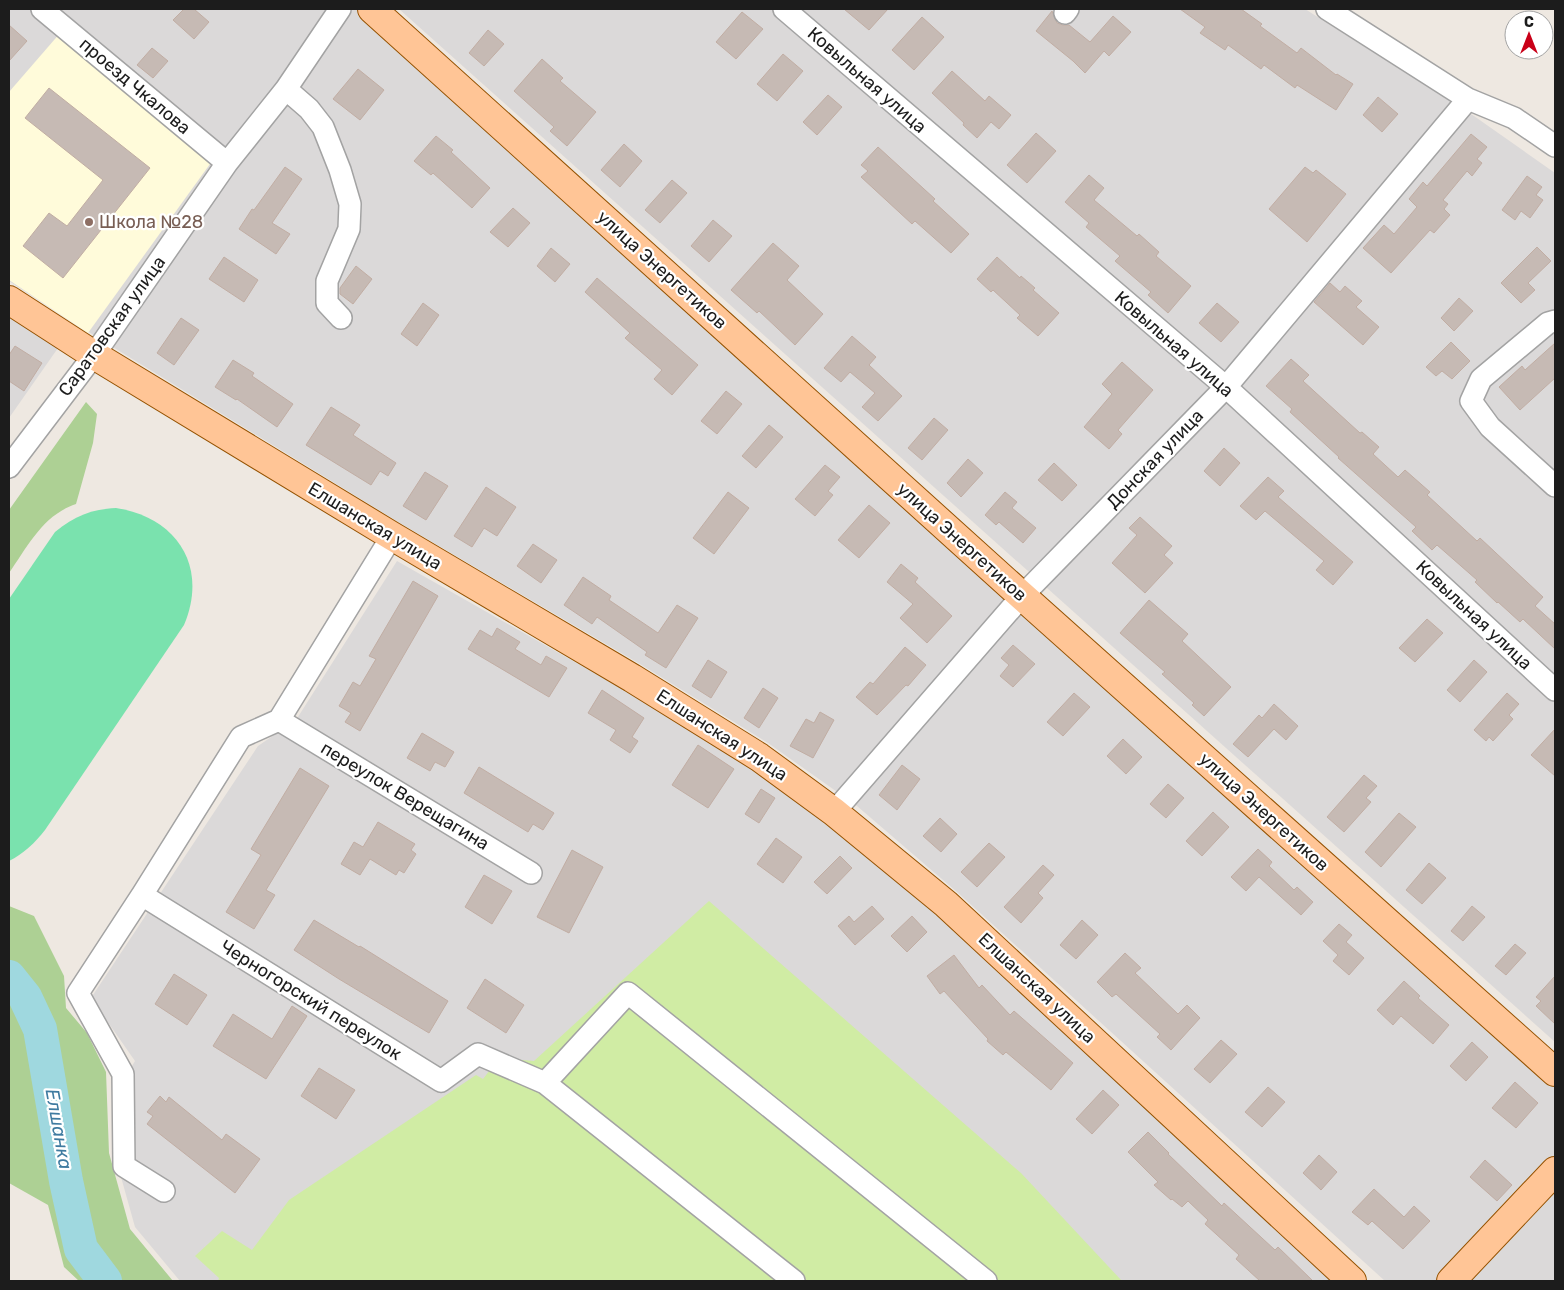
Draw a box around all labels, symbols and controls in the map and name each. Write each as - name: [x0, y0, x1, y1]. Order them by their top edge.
- north arrow: [1504, 10, 1554, 60]
- text: С: [1524, 14, 1534, 31]
- street label: Ковыльная улица: [803, 22, 931, 138]
- street label: проезд Чкалова: [75, 33, 195, 139]
- street label: улица Энергетиков: [593, 206, 731, 334]
- place label: Школа №28: [99, 211, 203, 233]
- marker: Школа №28: [83, 216, 95, 228]
- street label: Саратовская улица: [54, 252, 170, 400]
- street label: Ковыльная улица: [1110, 286, 1238, 402]
- street label: Донская улица: [1102, 405, 1208, 513]
- street label: Елшанская улица: [304, 477, 446, 575]
- street label: улица Энергетиков: [893, 478, 1031, 606]
- street label: Ковыльная улица: [1411, 556, 1537, 674]
- street label: Елшанская улица: [652, 684, 792, 786]
- street label: переулок Верещагина: [317, 737, 493, 855]
- street label: улица Энергетиков: [1195, 748, 1333, 876]
- street label: Елшанская улица: [974, 928, 1100, 1048]
- street label: Черногорский переулок: [216, 935, 406, 1065]
- water label: Елшанка: [41, 1087, 77, 1171]

